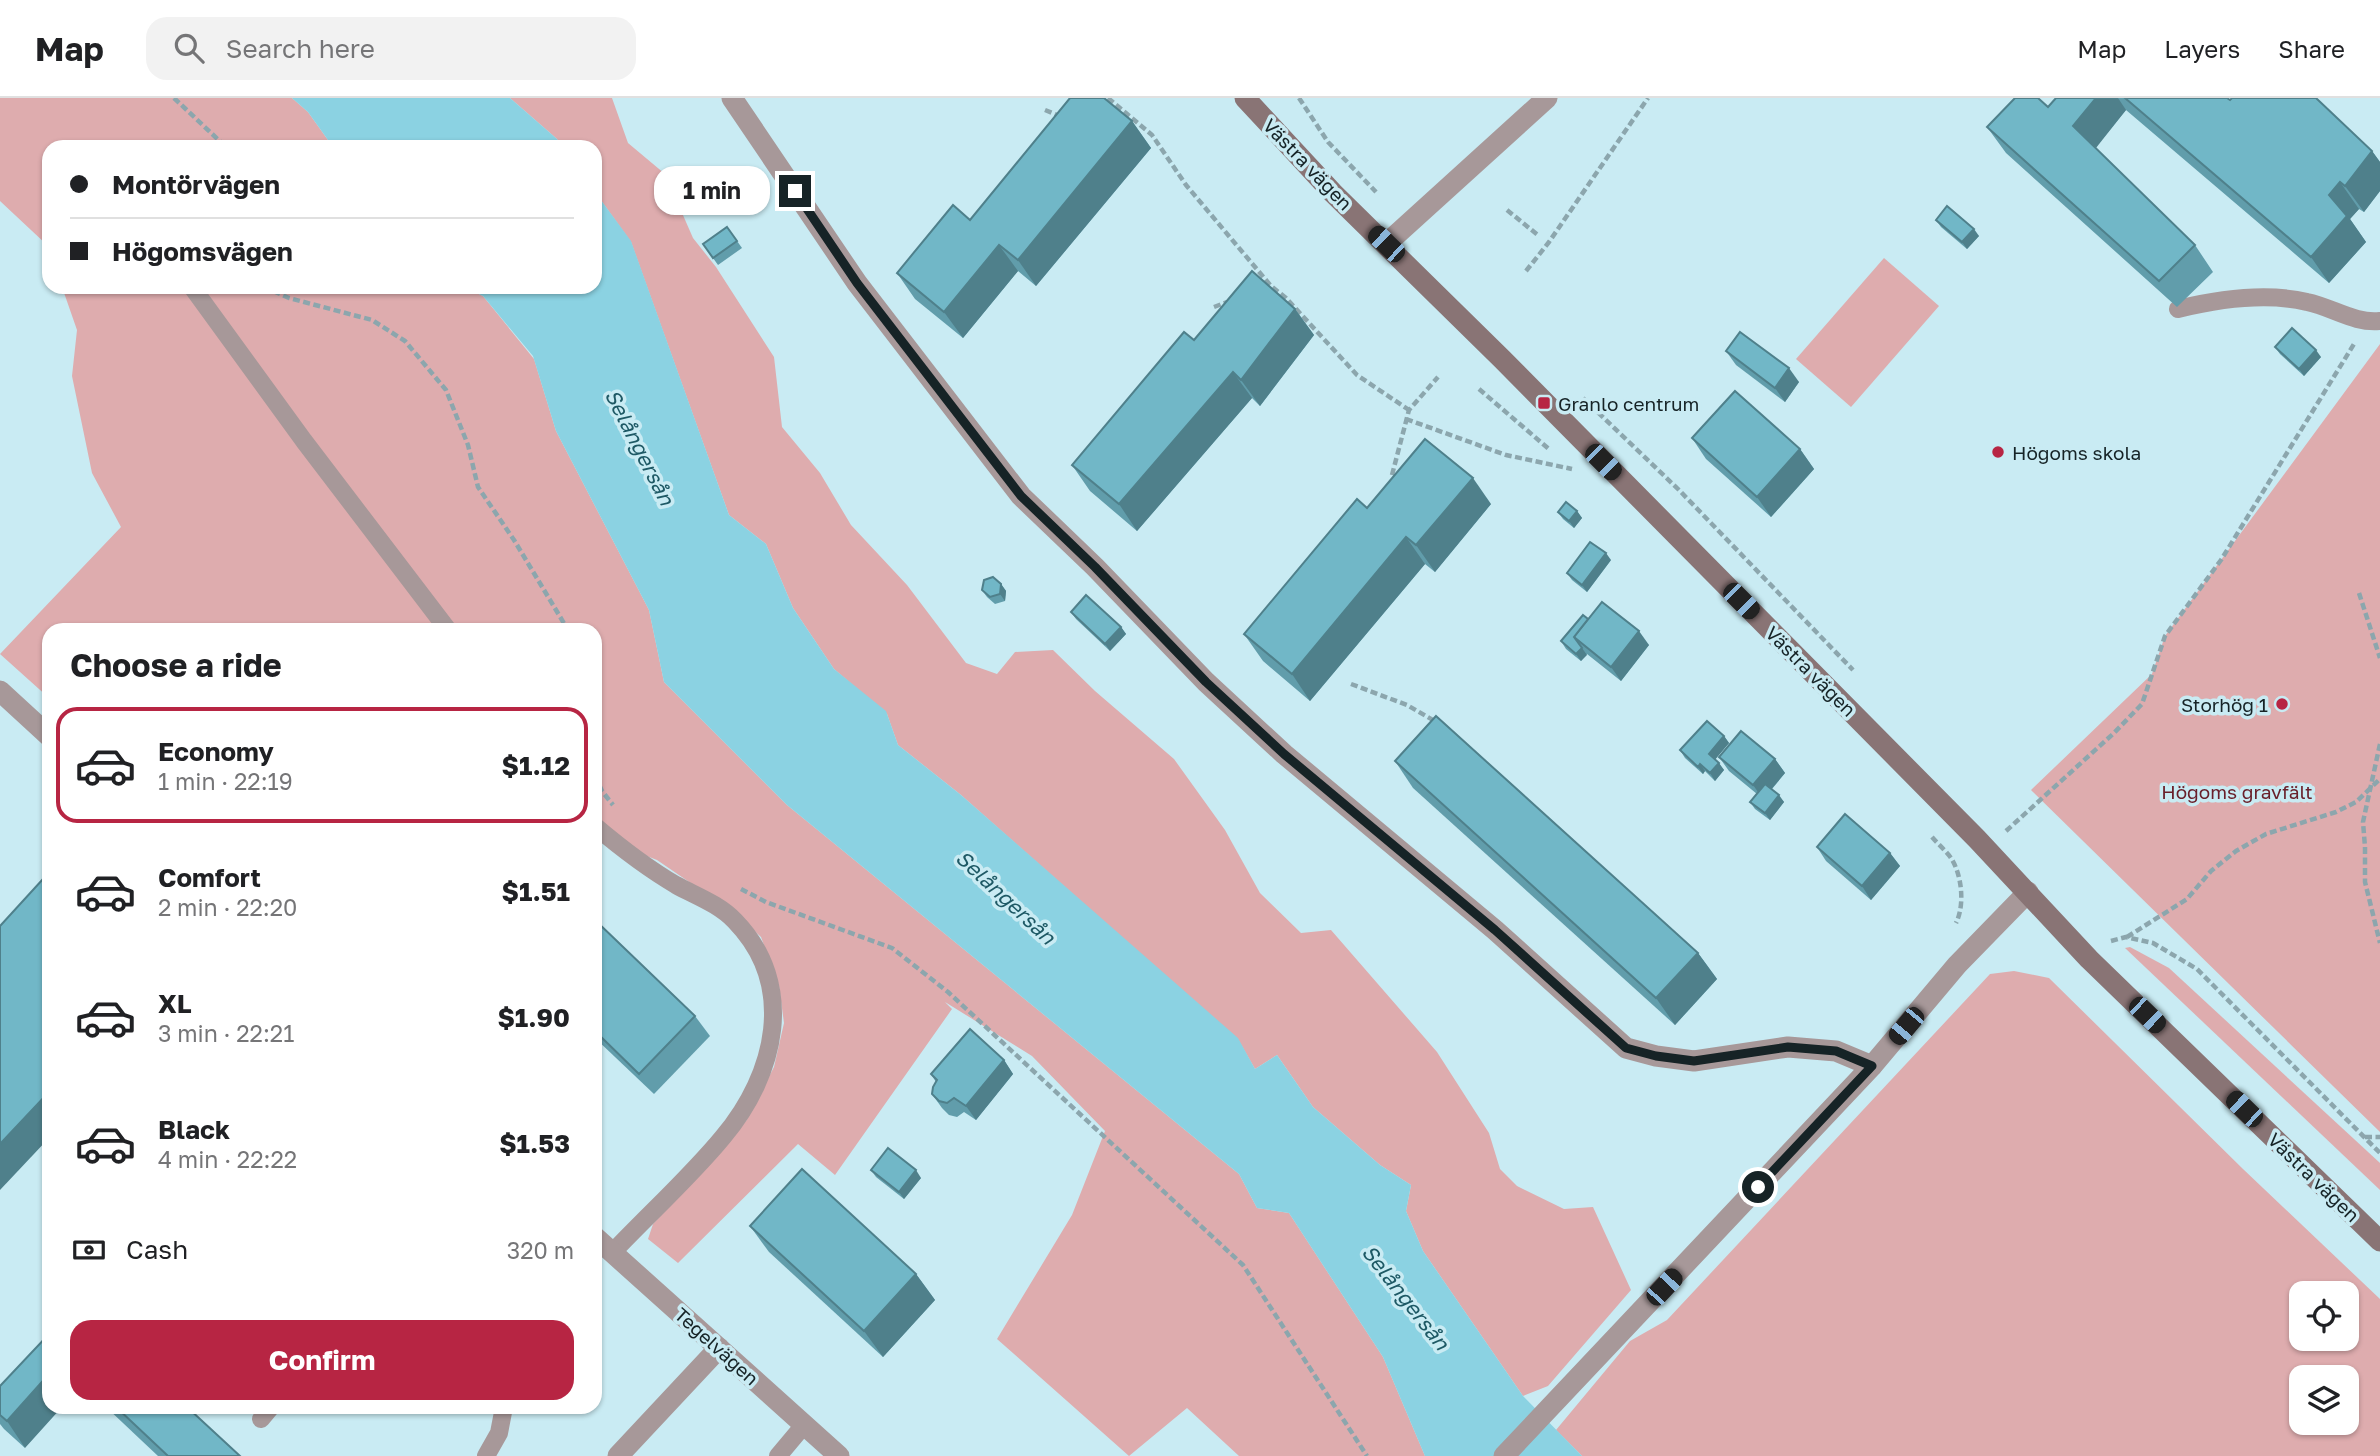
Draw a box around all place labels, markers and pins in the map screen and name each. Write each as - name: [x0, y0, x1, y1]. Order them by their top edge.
- place label: Granlo centrum: [1558, 392, 1699, 415]
- marker: Granlo centrum: [1536, 395, 1552, 411]
- place label: Högoms skola: [2012, 441, 2141, 464]
- marker: Högoms skola: [1990, 444, 2006, 460]
- place label: Storhög 1: [2181, 693, 2268, 716]
- marker: Storhög 1: [2274, 696, 2290, 712]

